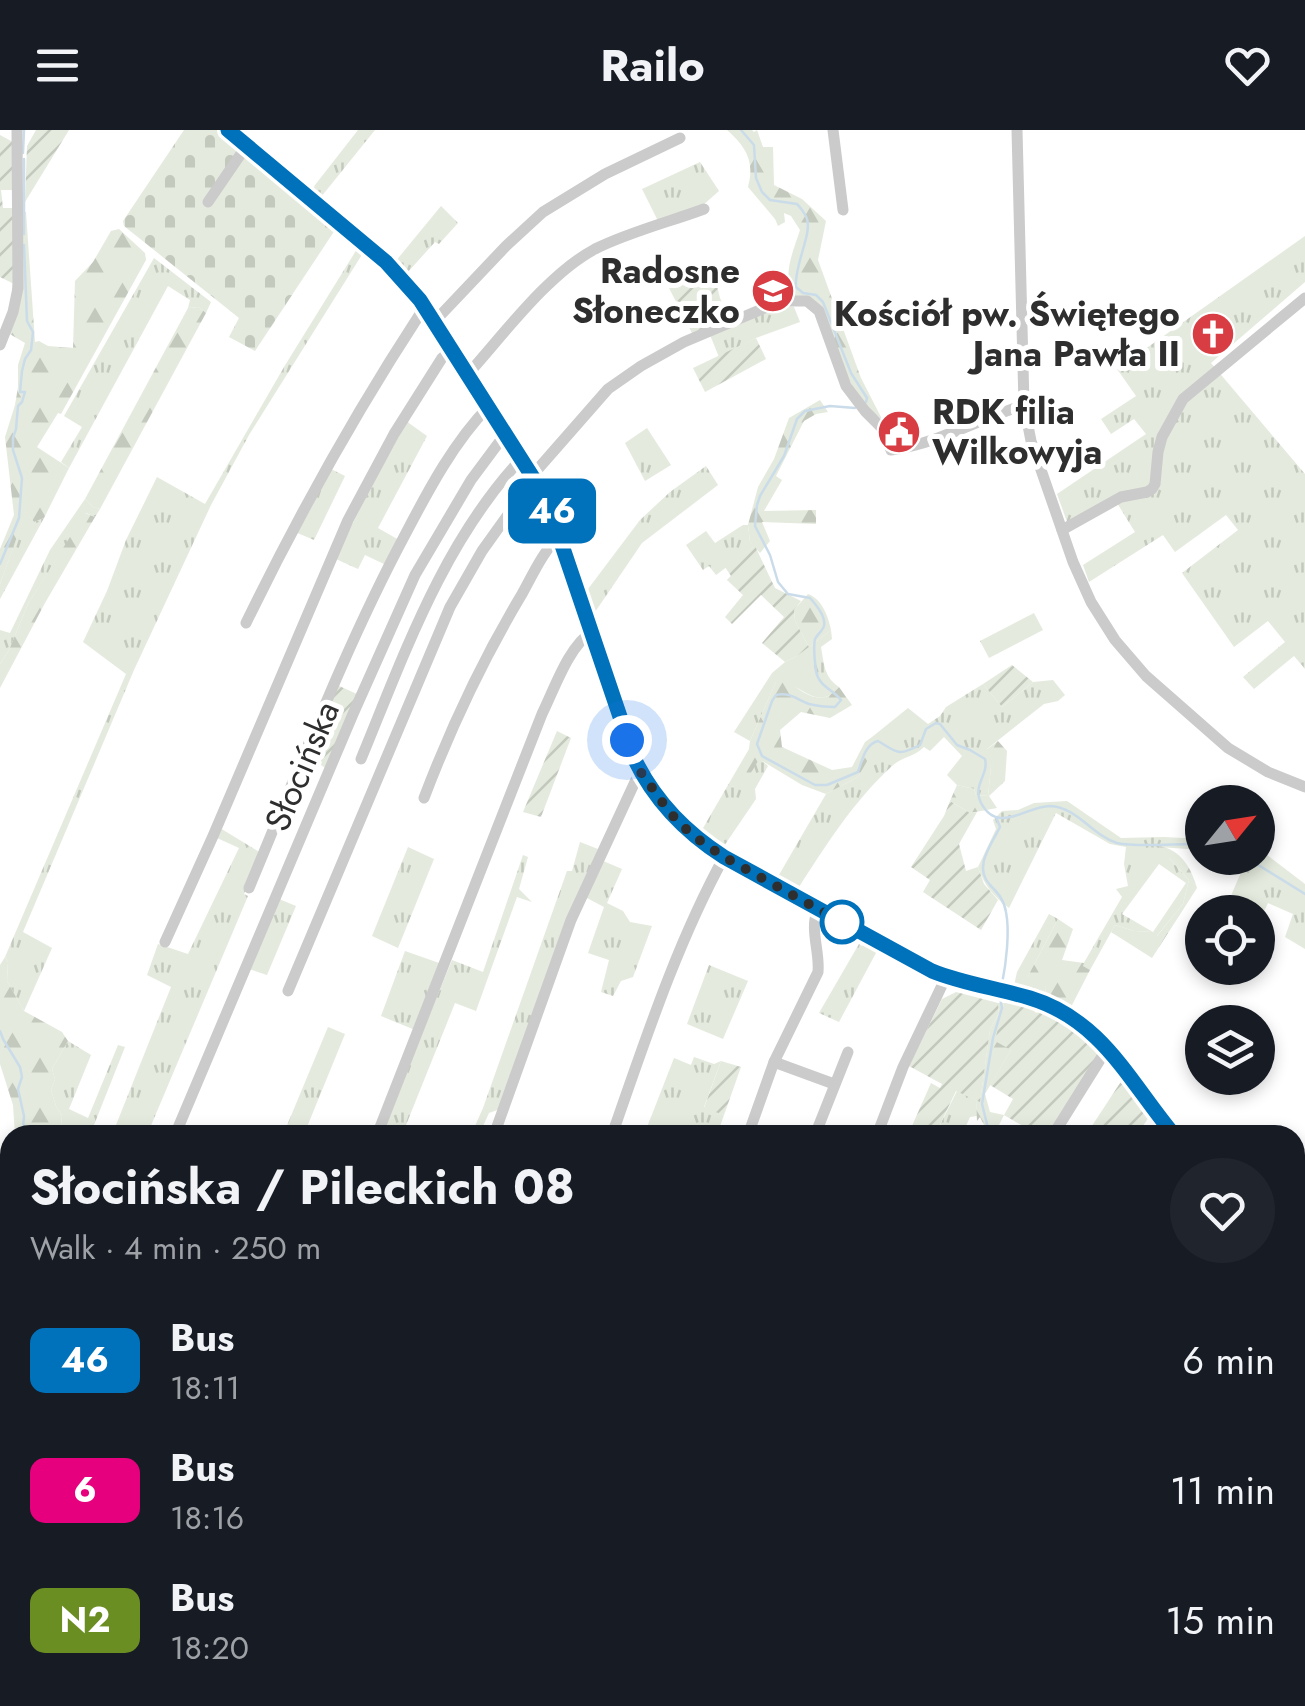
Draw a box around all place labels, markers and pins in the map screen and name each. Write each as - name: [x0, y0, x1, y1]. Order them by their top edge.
- place label: Radosne Słoneczko: [572, 246, 740, 336]
- school or university icon: Radosne Słoneczko: [750, 268, 796, 314]
- place label: Kościół pw. Świętego Jana Pawła II: [834, 289, 1180, 379]
- church icon: Kościół pw. Świętego Jana Pawła II: [1190, 311, 1236, 357]
- place label: RDK filia Wilkowyja: [932, 387, 1103, 477]
- public building icon: RDK filia Wilkowyja: [876, 409, 922, 455]
- unlabelled marker: [821, 901, 863, 943]

